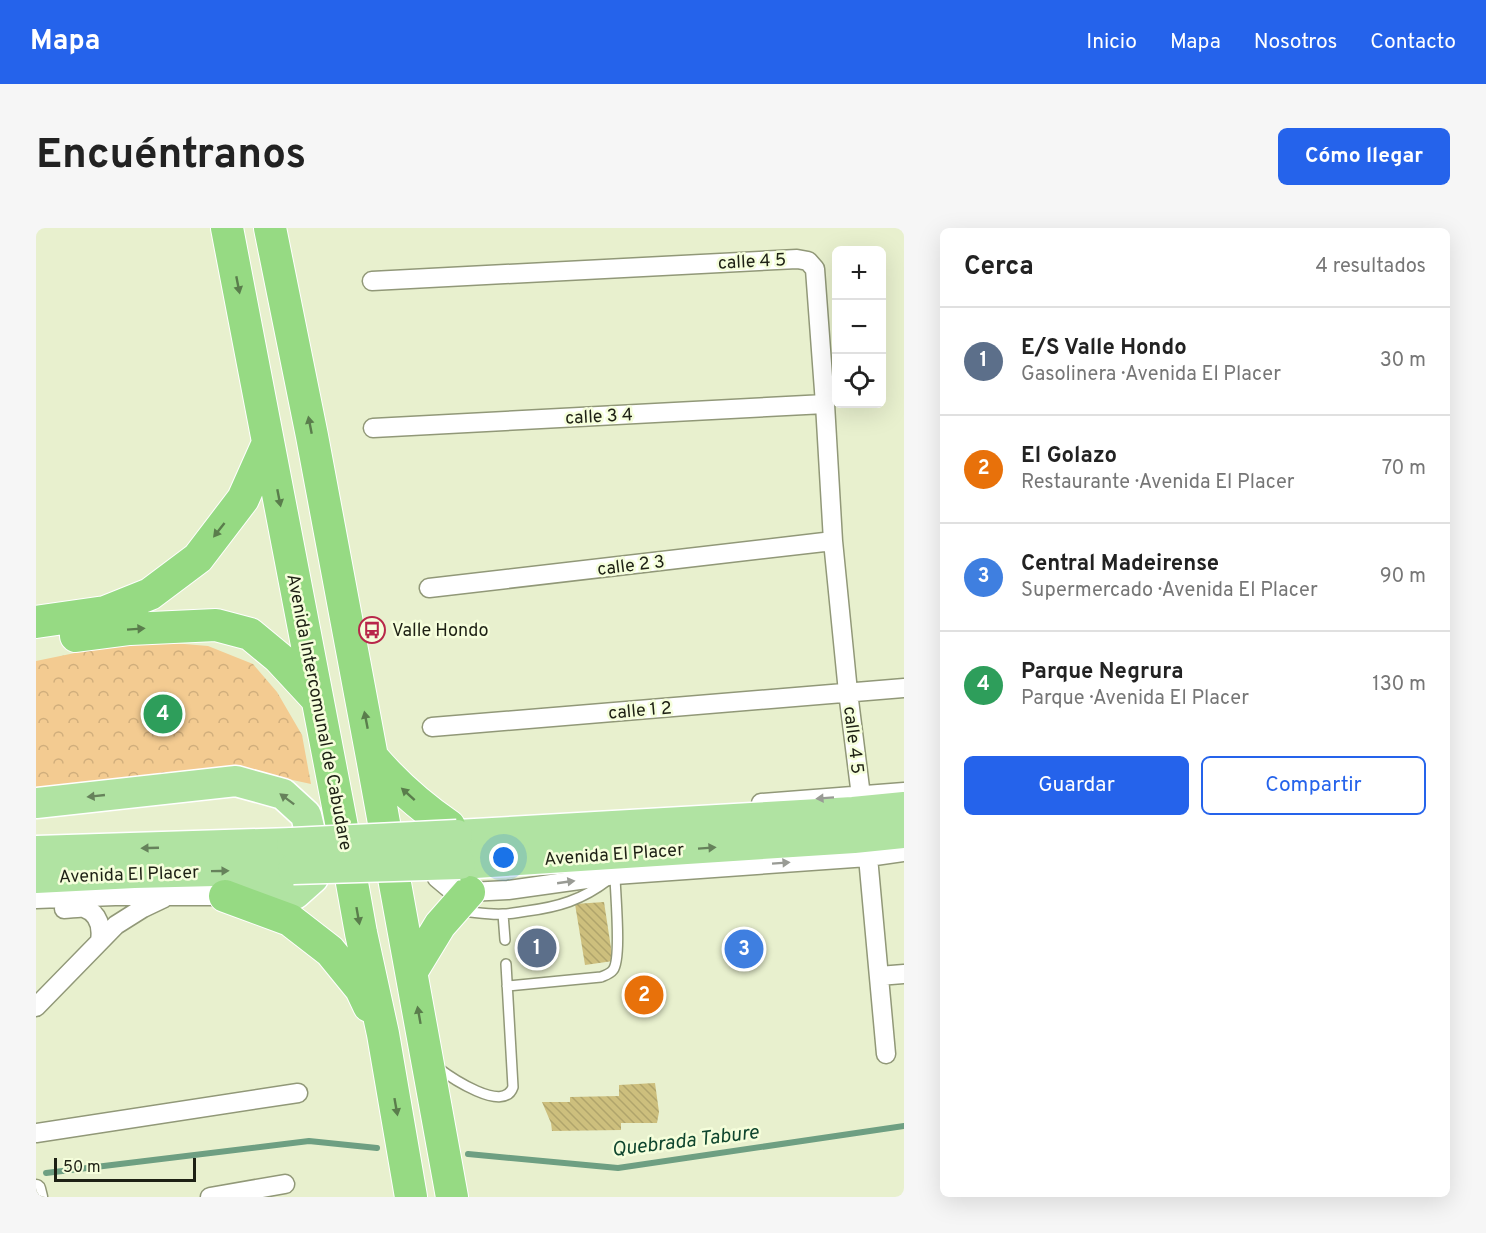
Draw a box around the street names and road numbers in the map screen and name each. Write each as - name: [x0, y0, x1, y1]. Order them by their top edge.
- street label: calle 4 5: [717, 249, 787, 276]
- street label: calle 3 4: [565, 404, 634, 431]
- street label: calle 2 3: [596, 551, 666, 582]
- street label: Avenida Intercomunal de Cabudare: [280, 572, 357, 853]
- street label: calle 1 2: [607, 697, 673, 726]
- street label: calle 4 5: [837, 705, 868, 775]
- street label: Avenida El Placer: [543, 839, 685, 872]
- street label: Avenida El Placer: [59, 862, 200, 889]

